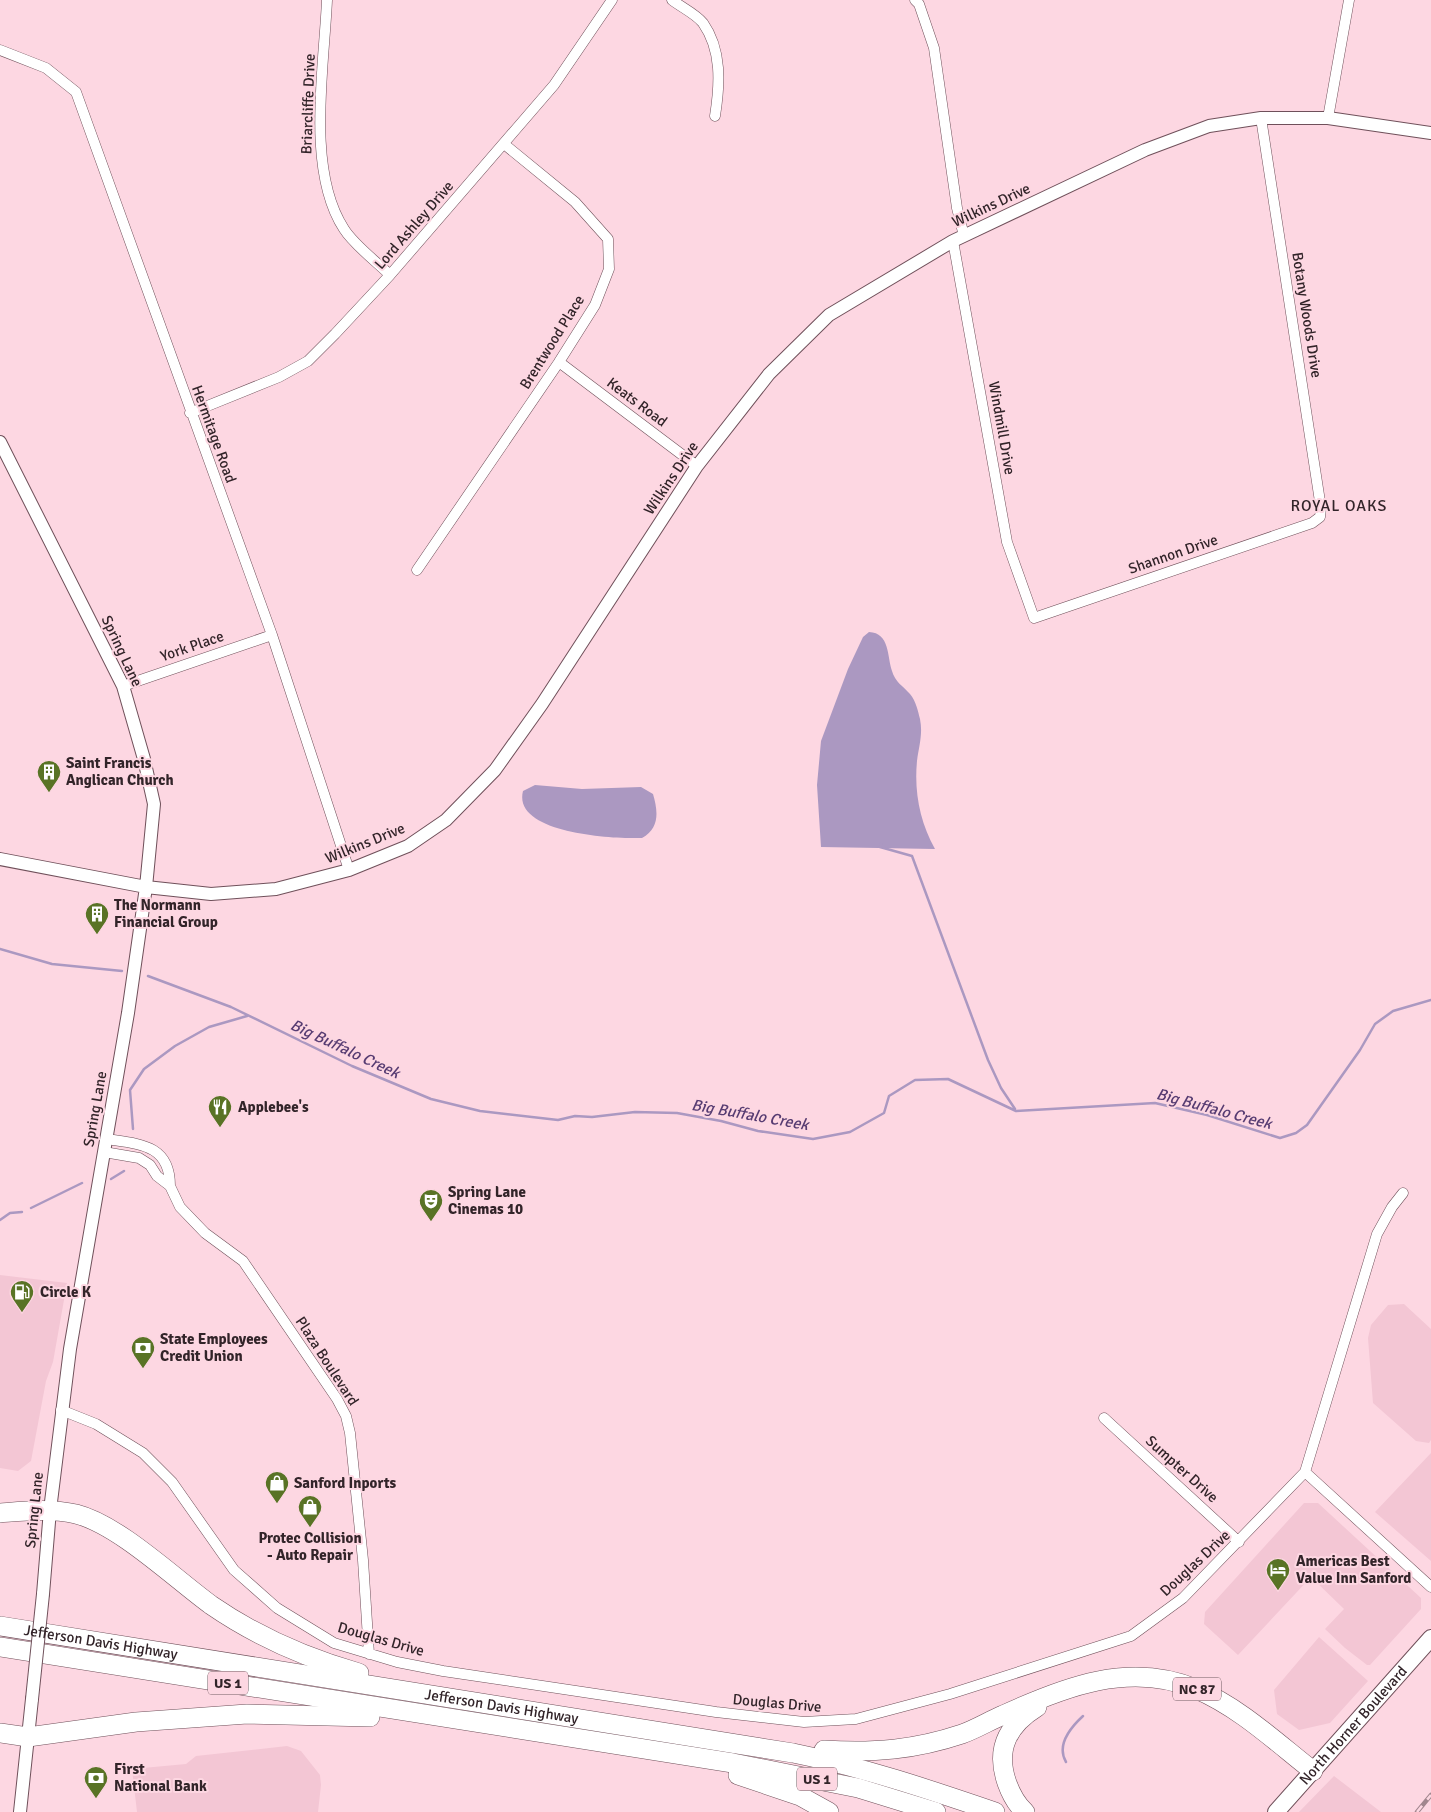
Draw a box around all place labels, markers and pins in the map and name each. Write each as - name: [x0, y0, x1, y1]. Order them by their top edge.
- place label: Saint Francis Anglican Church: [66, 754, 174, 789]
- building icon: Saint Francis Anglican Church: [36, 759, 62, 793]
- place label: The Normann Financial Group: [114, 896, 218, 931]
- building icon: The Normann Financial Group: [84, 901, 110, 935]
- restaurant icon: Applebee's: [207, 1094, 233, 1128]
- place label: Applebee's: [238, 1098, 309, 1116]
- place label: Spring Lane Cinemas 10: [448, 1183, 526, 1218]
- theatre icon: Spring Lane Cinemas 10: [418, 1188, 444, 1222]
- fuel station icon: Circle K: [9, 1279, 35, 1313]
- place label: Circle K: [40, 1283, 92, 1301]
- place label: State Employees Credit Union: [160, 1330, 268, 1365]
- bank icon: State Employees Credit Union: [130, 1335, 156, 1369]
- shop icon: Sanford Inports: [264, 1470, 290, 1504]
- place label: Sanford Inports: [294, 1474, 397, 1492]
- shop icon: Protec Collision - Auto Repair: [297, 1494, 323, 1528]
- place label: Protec Collision - Auto Repair: [258, 1529, 362, 1564]
- place label: Americas Best Value Inn Sanford: [1296, 1552, 1411, 1587]
- hotel icon: Americas Best Value Inn Sanford: [1265, 1557, 1291, 1591]
- place label: First National Bank: [114, 1760, 207, 1795]
- bank icon: First National Bank: [83, 1765, 109, 1799]

